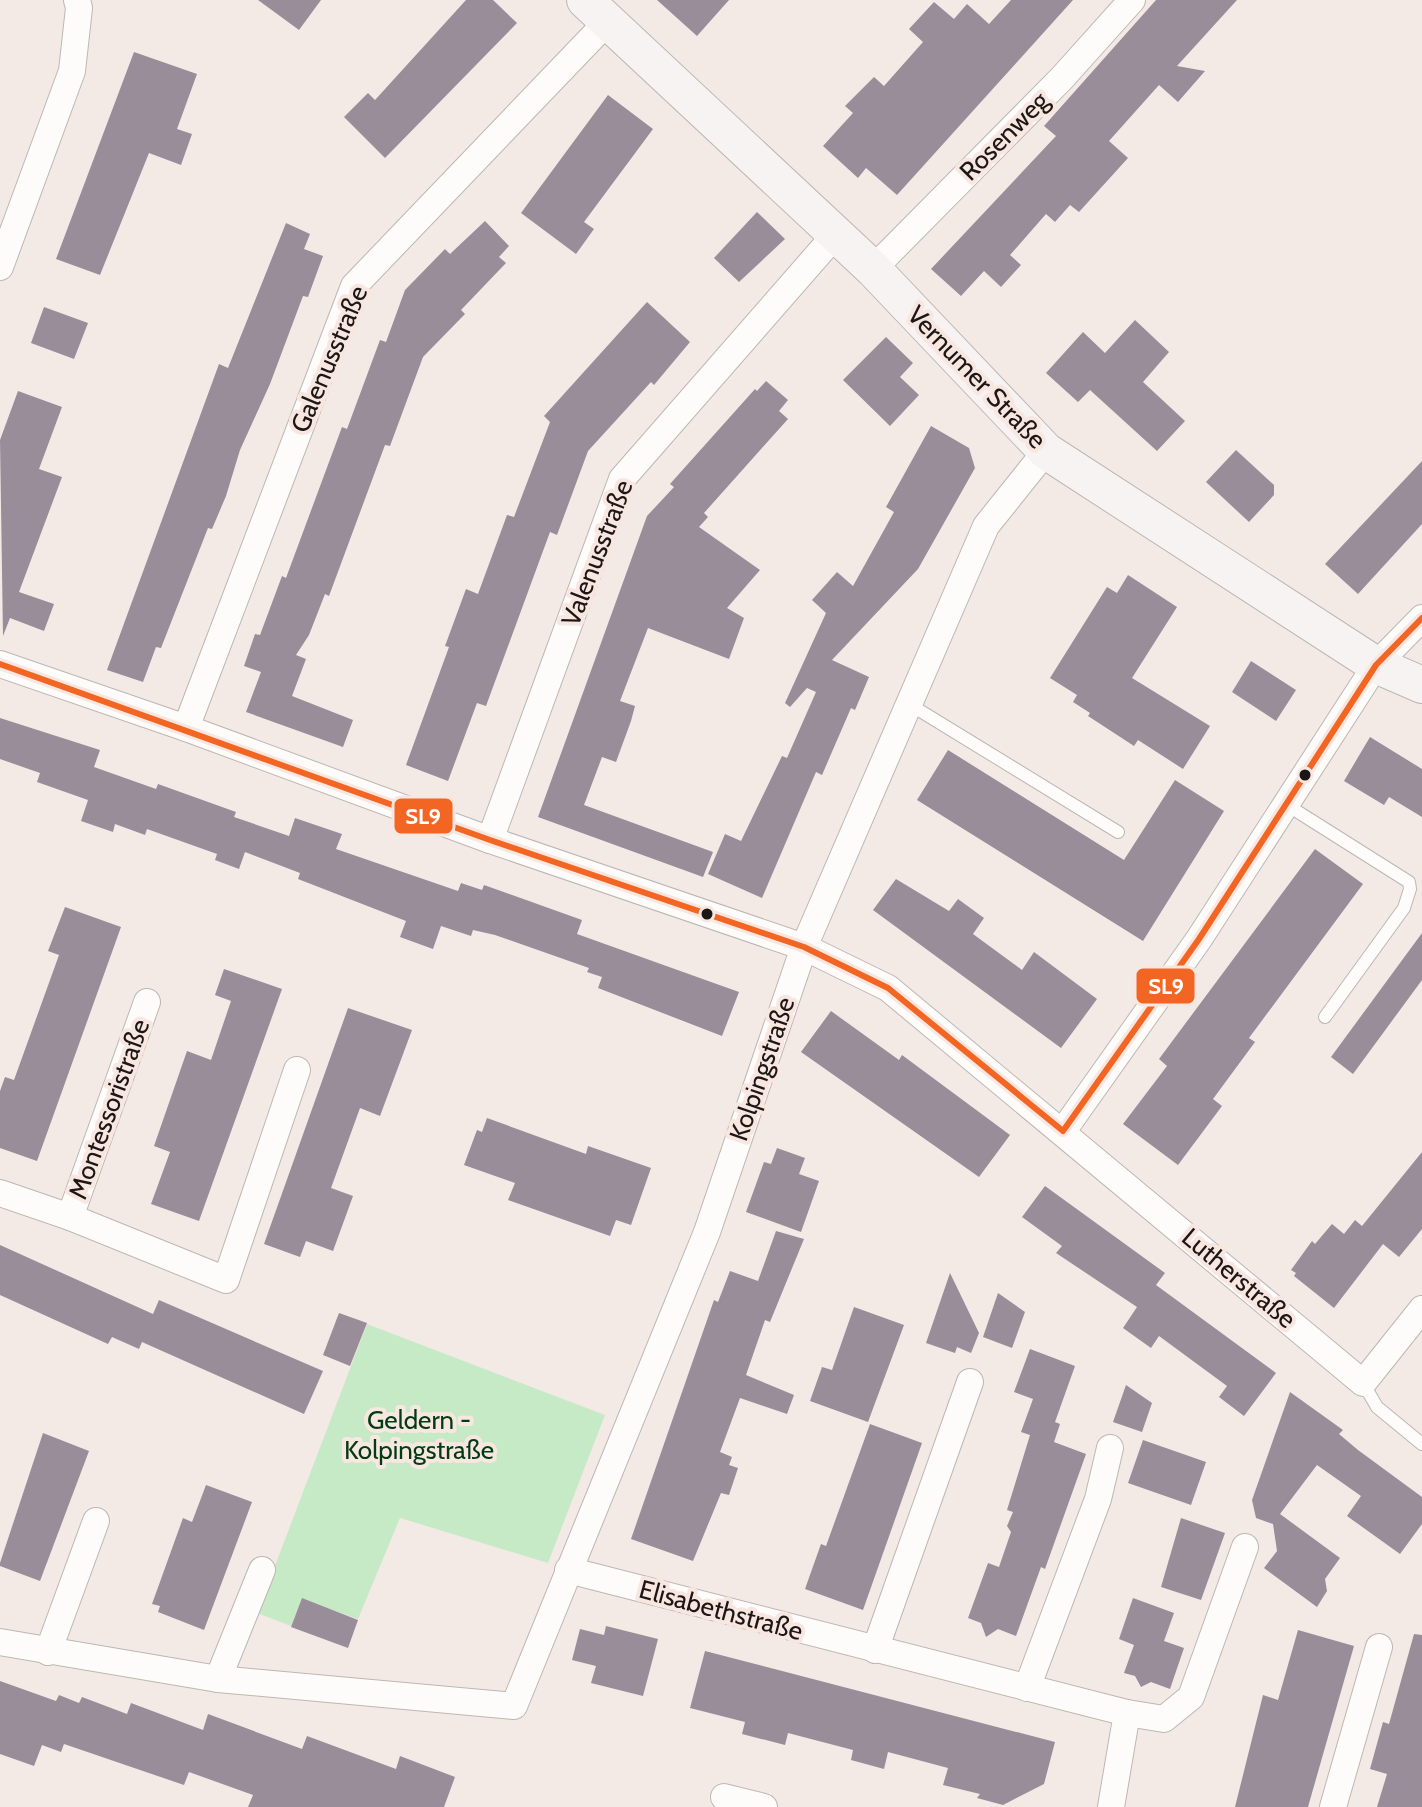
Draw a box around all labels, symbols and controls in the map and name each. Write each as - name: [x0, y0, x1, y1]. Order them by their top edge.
- street label: Rosenweg: [953, 84, 1056, 187]
- street label: Galenusstraße: [284, 281, 374, 437]
- street label: Vernumer Straße: [901, 299, 1053, 455]
- street label: Valenusstraße: [555, 475, 639, 631]
- unlabelled marker: [1297, 767, 1313, 783]
- line badge: SL9: [393, 797, 454, 835]
- text: SL9: [405, 803, 441, 830]
- unlabelled marker: [699, 906, 715, 922]
- line badge: SL9: [1135, 967, 1196, 1005]
- text: SL9: [1148, 973, 1184, 1000]
- street label: Kolpingstraße: [722, 993, 802, 1145]
- street label: Montessoristraße: [62, 1015, 156, 1203]
- street label: Lutherstraße: [1175, 1221, 1303, 1335]
- park label: Geldern - Kolpingstraße: [344, 1404, 494, 1466]
- street label: Elisabethstraße: [636, 1573, 806, 1647]

